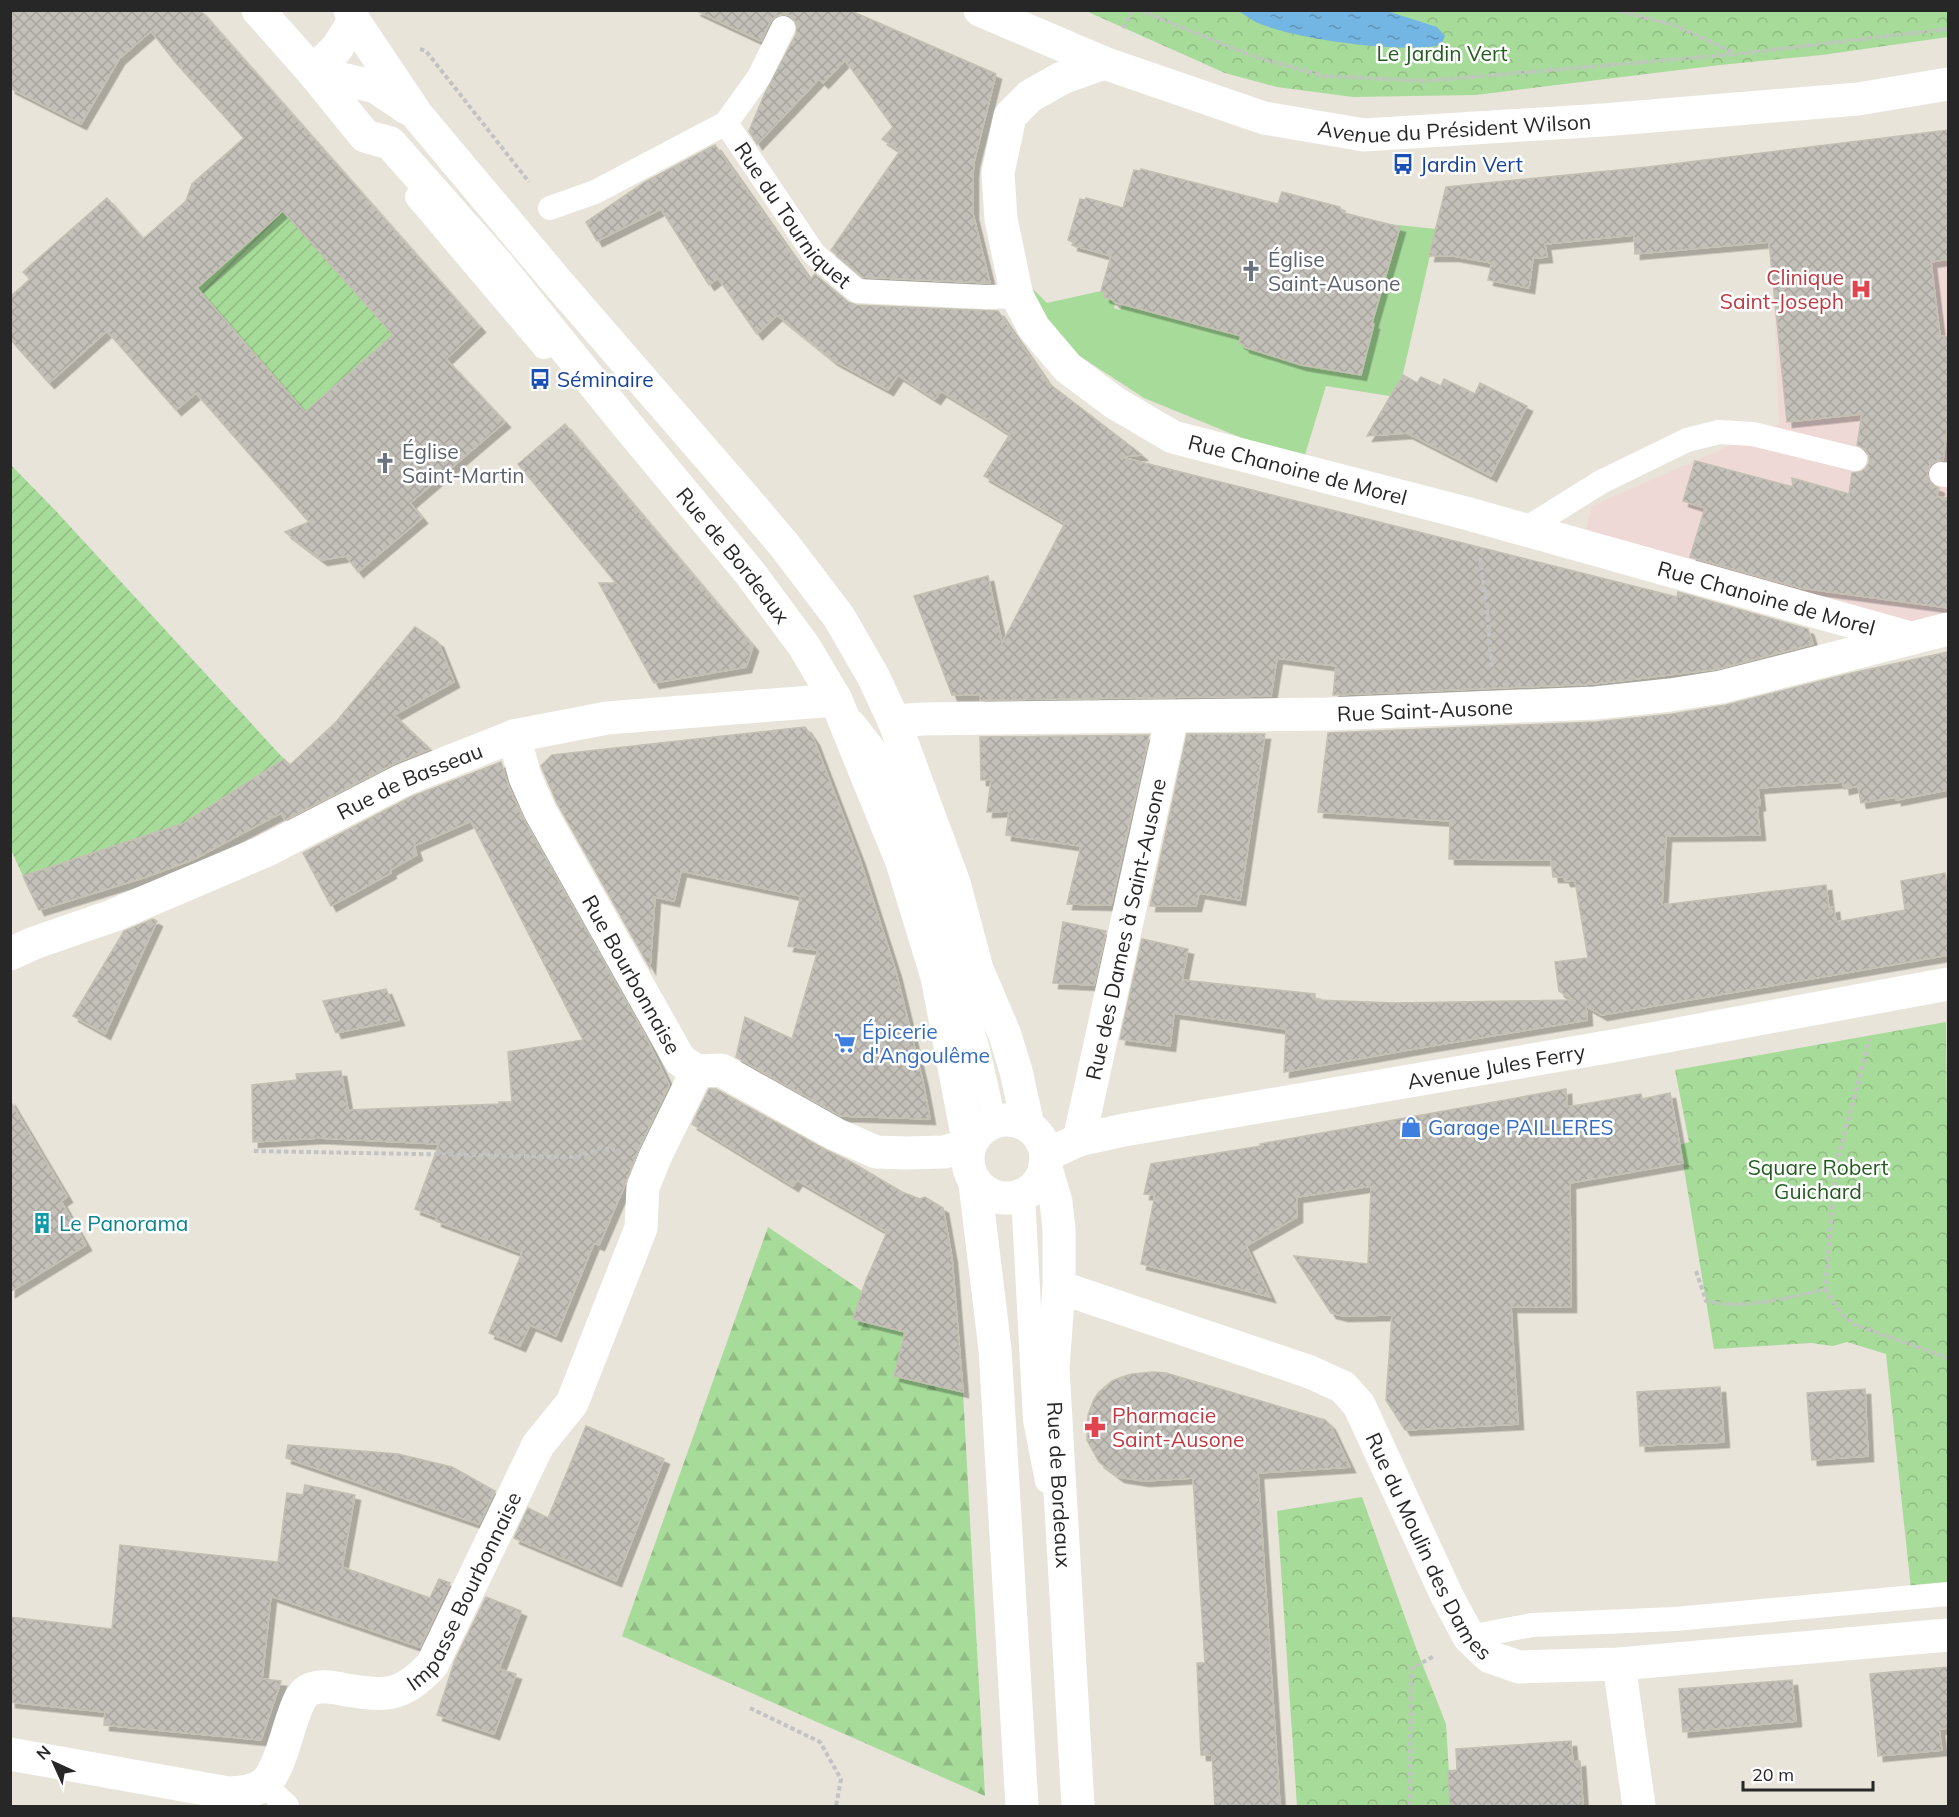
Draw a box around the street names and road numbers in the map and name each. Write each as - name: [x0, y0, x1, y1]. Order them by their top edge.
- street label: Avenue du Président Wilson: [1316, 108, 1592, 148]
- street label: Rue du Tourniquet: [729, 137, 857, 293]
- street label: Rue Chanoine de Morel: [1186, 429, 1410, 510]
- street label: Rue de Bordeaux: [671, 482, 796, 628]
- street label: Rue Chanoine de Morel: [1655, 555, 1878, 641]
- street label: Rue Saint-Ausone: [1336, 693, 1513, 727]
- street label: Rue de Basseau: [332, 737, 486, 825]
- street label: Rue des Dames à Saint-Ausone: [1080, 776, 1171, 1082]
- street label: Rue Bourbonnaise: [577, 890, 687, 1058]
- street label: Avenue Jules Ferry: [1405, 1038, 1587, 1094]
- street label: Rue de Bordeaux: [1042, 1401, 1077, 1569]
- street label: Rue du Moulin des Dames: [1360, 1428, 1498, 1665]
- street label: Impasse Bourbonnaise: [401, 1487, 527, 1696]

